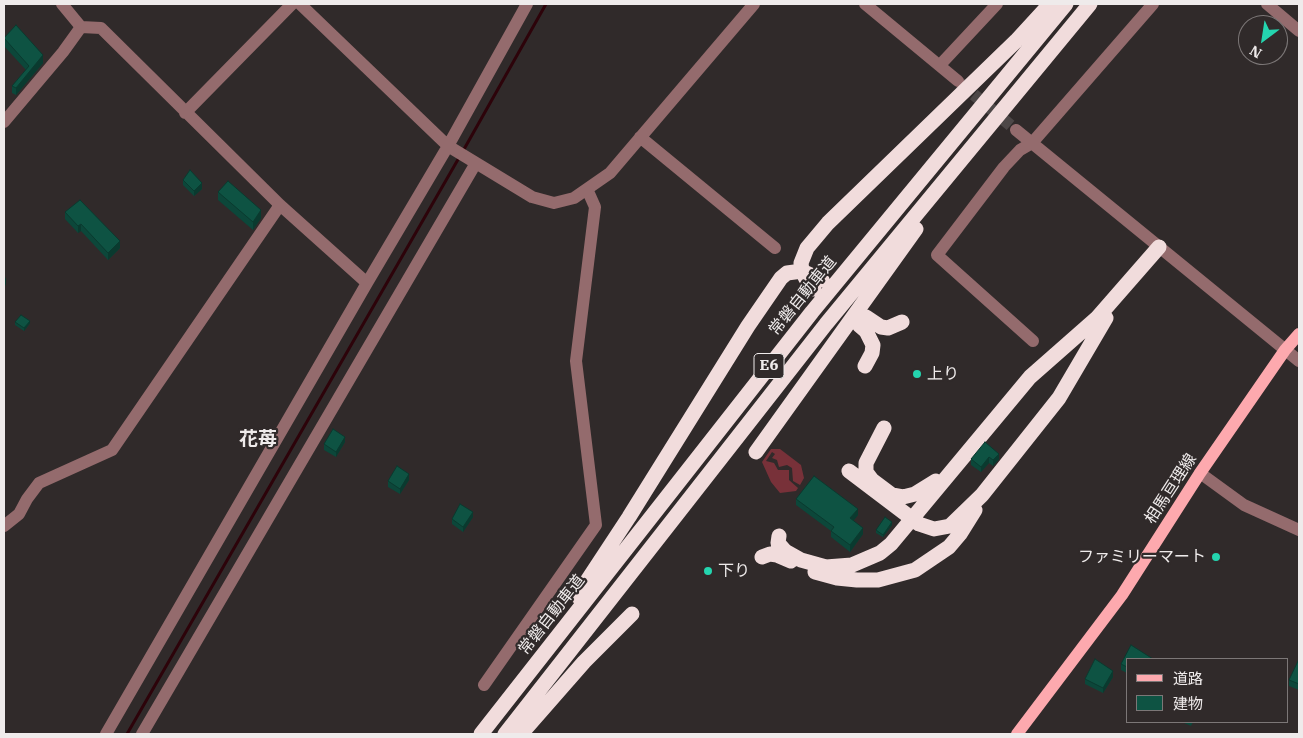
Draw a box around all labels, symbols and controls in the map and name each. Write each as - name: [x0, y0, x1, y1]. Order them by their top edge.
- north arrow: [1238, 15, 1288, 65]
- text: N: [1246, 41, 1265, 63]
- street label: 常磐自動車道: [765, 253, 841, 339]
- road number: E6: [754, 354, 784, 378]
- place label: 上り: [927, 364, 959, 384]
- marker: 上り: [911, 368, 923, 380]
- district label: 花苺: [239, 429, 277, 451]
- street label: 相馬亘理線: [1141, 450, 1201, 528]
- place label: ファミリーマート: [1078, 547, 1206, 567]
- marker: ファミリーマート: [1210, 551, 1222, 563]
- place label: 下り: [718, 561, 750, 581]
- marker: 下り: [702, 565, 714, 577]
- street label: 常磐自動車道: [515, 571, 589, 659]
- legend: [1126, 658, 1288, 723]
- text: 道路: [1173, 669, 1203, 688]
- text: 建物: [1173, 694, 1203, 713]

